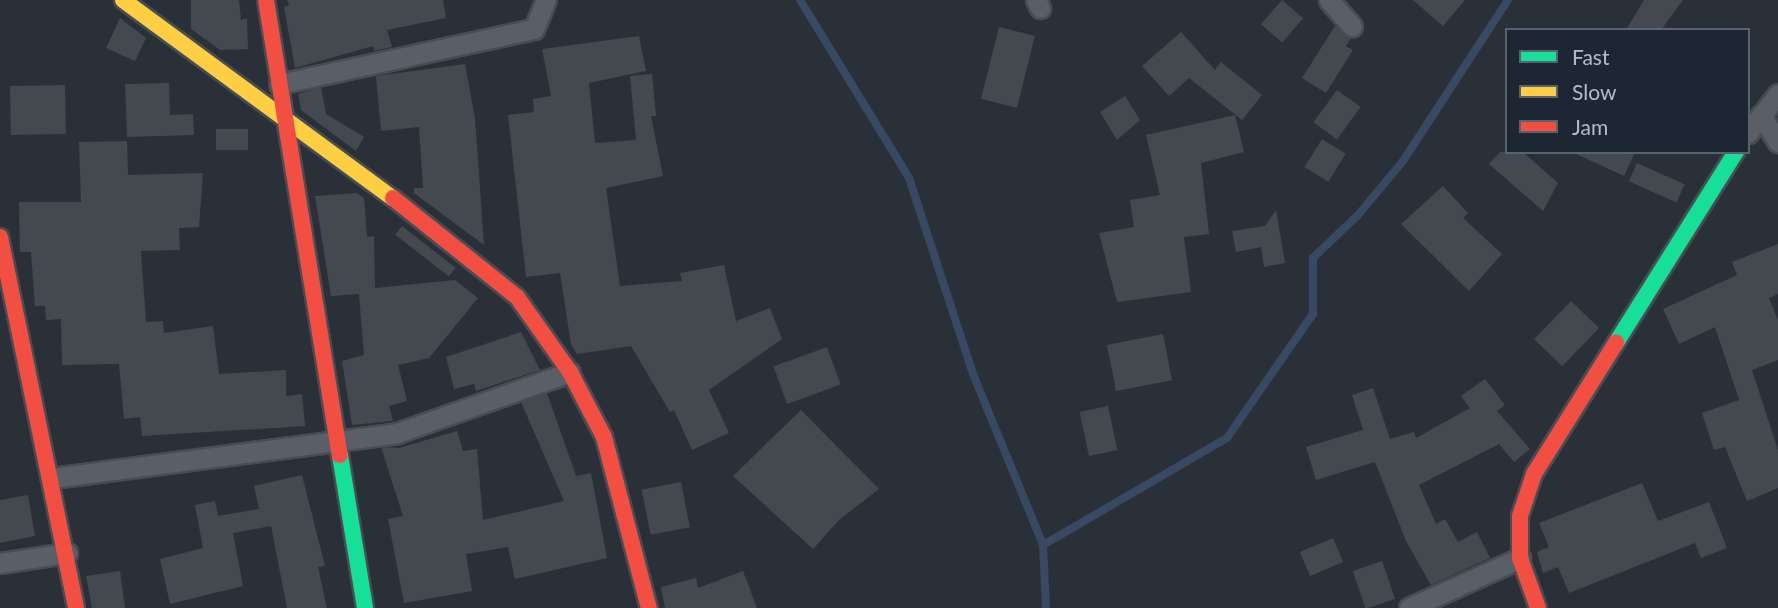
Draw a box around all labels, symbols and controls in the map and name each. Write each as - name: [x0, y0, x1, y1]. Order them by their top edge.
- legend: [1505, 28, 1750, 154]
- text: Fast: [1572, 44, 1609, 69]
- text: Slow: [1572, 79, 1616, 104]
- text: Jam: [1572, 114, 1608, 139]

